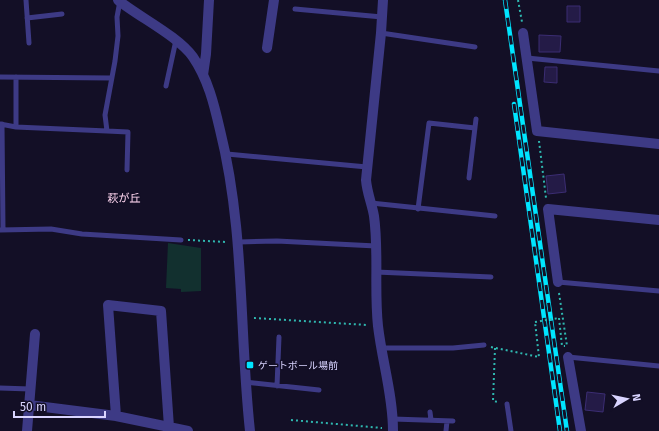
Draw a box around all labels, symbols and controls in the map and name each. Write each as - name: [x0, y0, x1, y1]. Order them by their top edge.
- district label: 萩が丘: [108, 192, 141, 205]
- marker: ゲートボール場前: [245, 360, 255, 370]
- place label: ゲートボール場前: [258, 360, 338, 372]
- north arrow: [607, 379, 647, 419]
- scale bar: [14, 393, 105, 419]
- text: N: [629, 393, 643, 402]
- text: 50 m: [20, 400, 46, 414]

